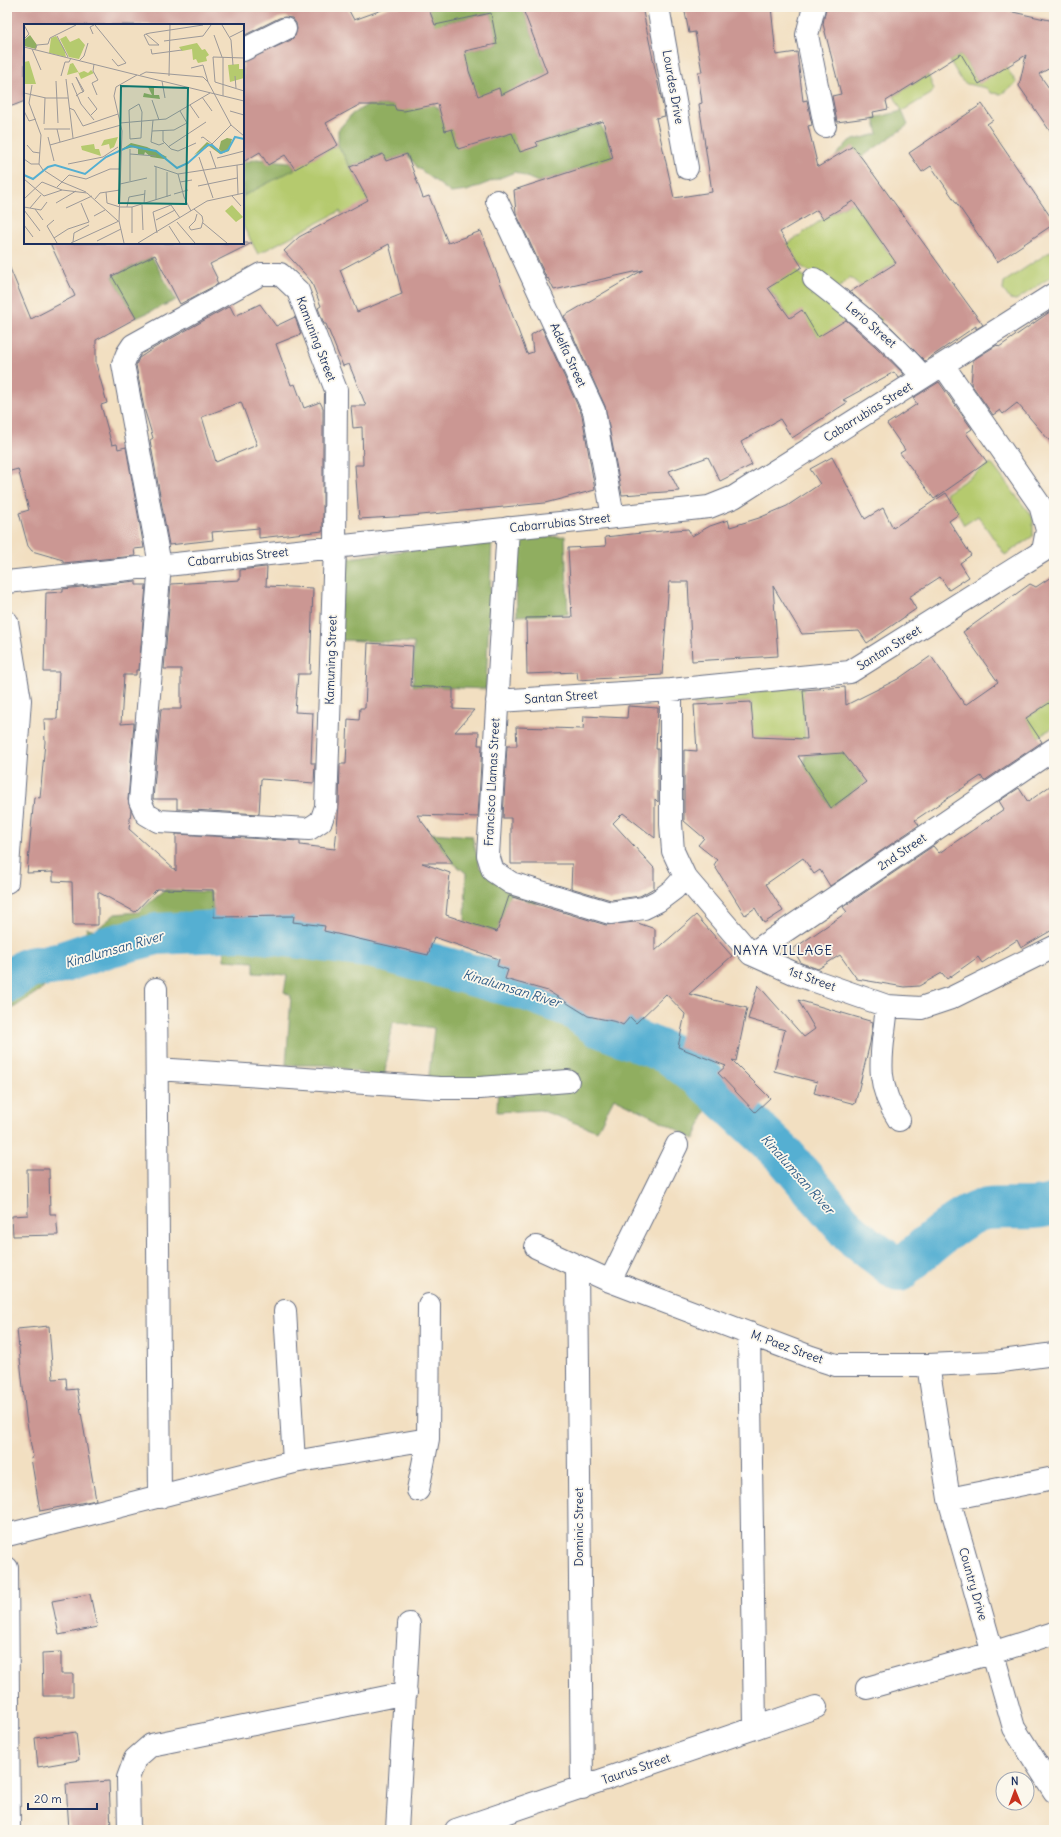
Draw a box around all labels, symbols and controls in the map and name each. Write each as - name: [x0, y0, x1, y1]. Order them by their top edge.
- inset map: [24, 24, 244, 244]
- street label: Lourdes Drive: [660, 49, 687, 125]
- street label: Kamuning Street: [293, 294, 340, 383]
- street label: Lerio Street: [843, 299, 900, 351]
- street label: Adelfa Street: [547, 320, 590, 389]
- street label: Cabarrubias Street: [821, 378, 915, 445]
- street label: Cabarrubias Street: [509, 510, 611, 535]
- street label: Cabarrubias Street: [187, 544, 289, 569]
- street label: Kamuning Street: [321, 615, 340, 705]
- street label: Santan Street: [854, 622, 924, 673]
- street label: Santan Street: [524, 686, 598, 707]
- street label: Francisco Llamas Street: [481, 717, 502, 847]
- street label: 2nd Street: [875, 830, 929, 873]
- water label: Kinalumsan River: [63, 927, 167, 972]
- district label: NAYA VILLAGE: [733, 942, 833, 959]
- street label: 1st Street: [787, 963, 838, 994]
- water label: Kinalumsan River: [461, 966, 565, 1012]
- water label: Kinalumsan River: [757, 1131, 839, 1219]
- street label: M. Paez Street: [749, 1327, 825, 1367]
- street label: Dominic Street: [571, 1487, 586, 1567]
- street label: Country Drive: [956, 1546, 991, 1622]
- street label: Taurus Street: [600, 1750, 672, 1787]
- north arrow: [995, 1771, 1035, 1811]
- text: N: [1011, 1774, 1019, 1788]
- scale bar: [28, 1785, 97, 1811]
- text: 20 m: [34, 1791, 62, 1806]

